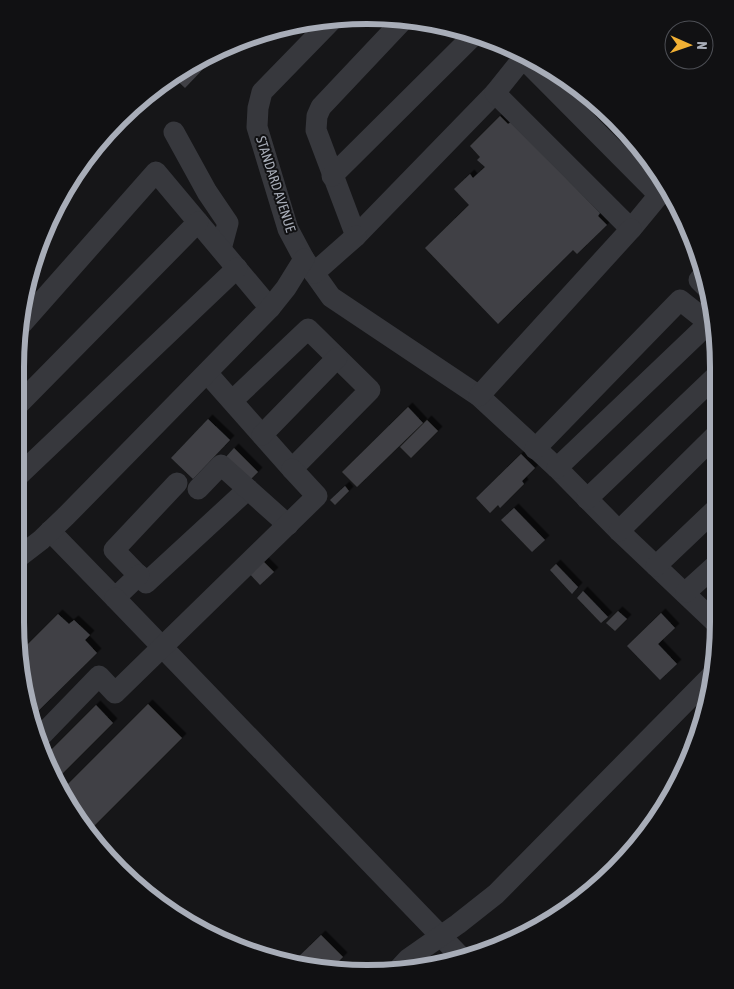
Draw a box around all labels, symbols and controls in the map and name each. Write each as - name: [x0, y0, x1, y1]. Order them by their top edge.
- north arrow: [664, 20, 714, 70]
- text: N: [694, 41, 710, 50]
- street label: STANDARD AVENUE: [253, 134, 299, 234]

